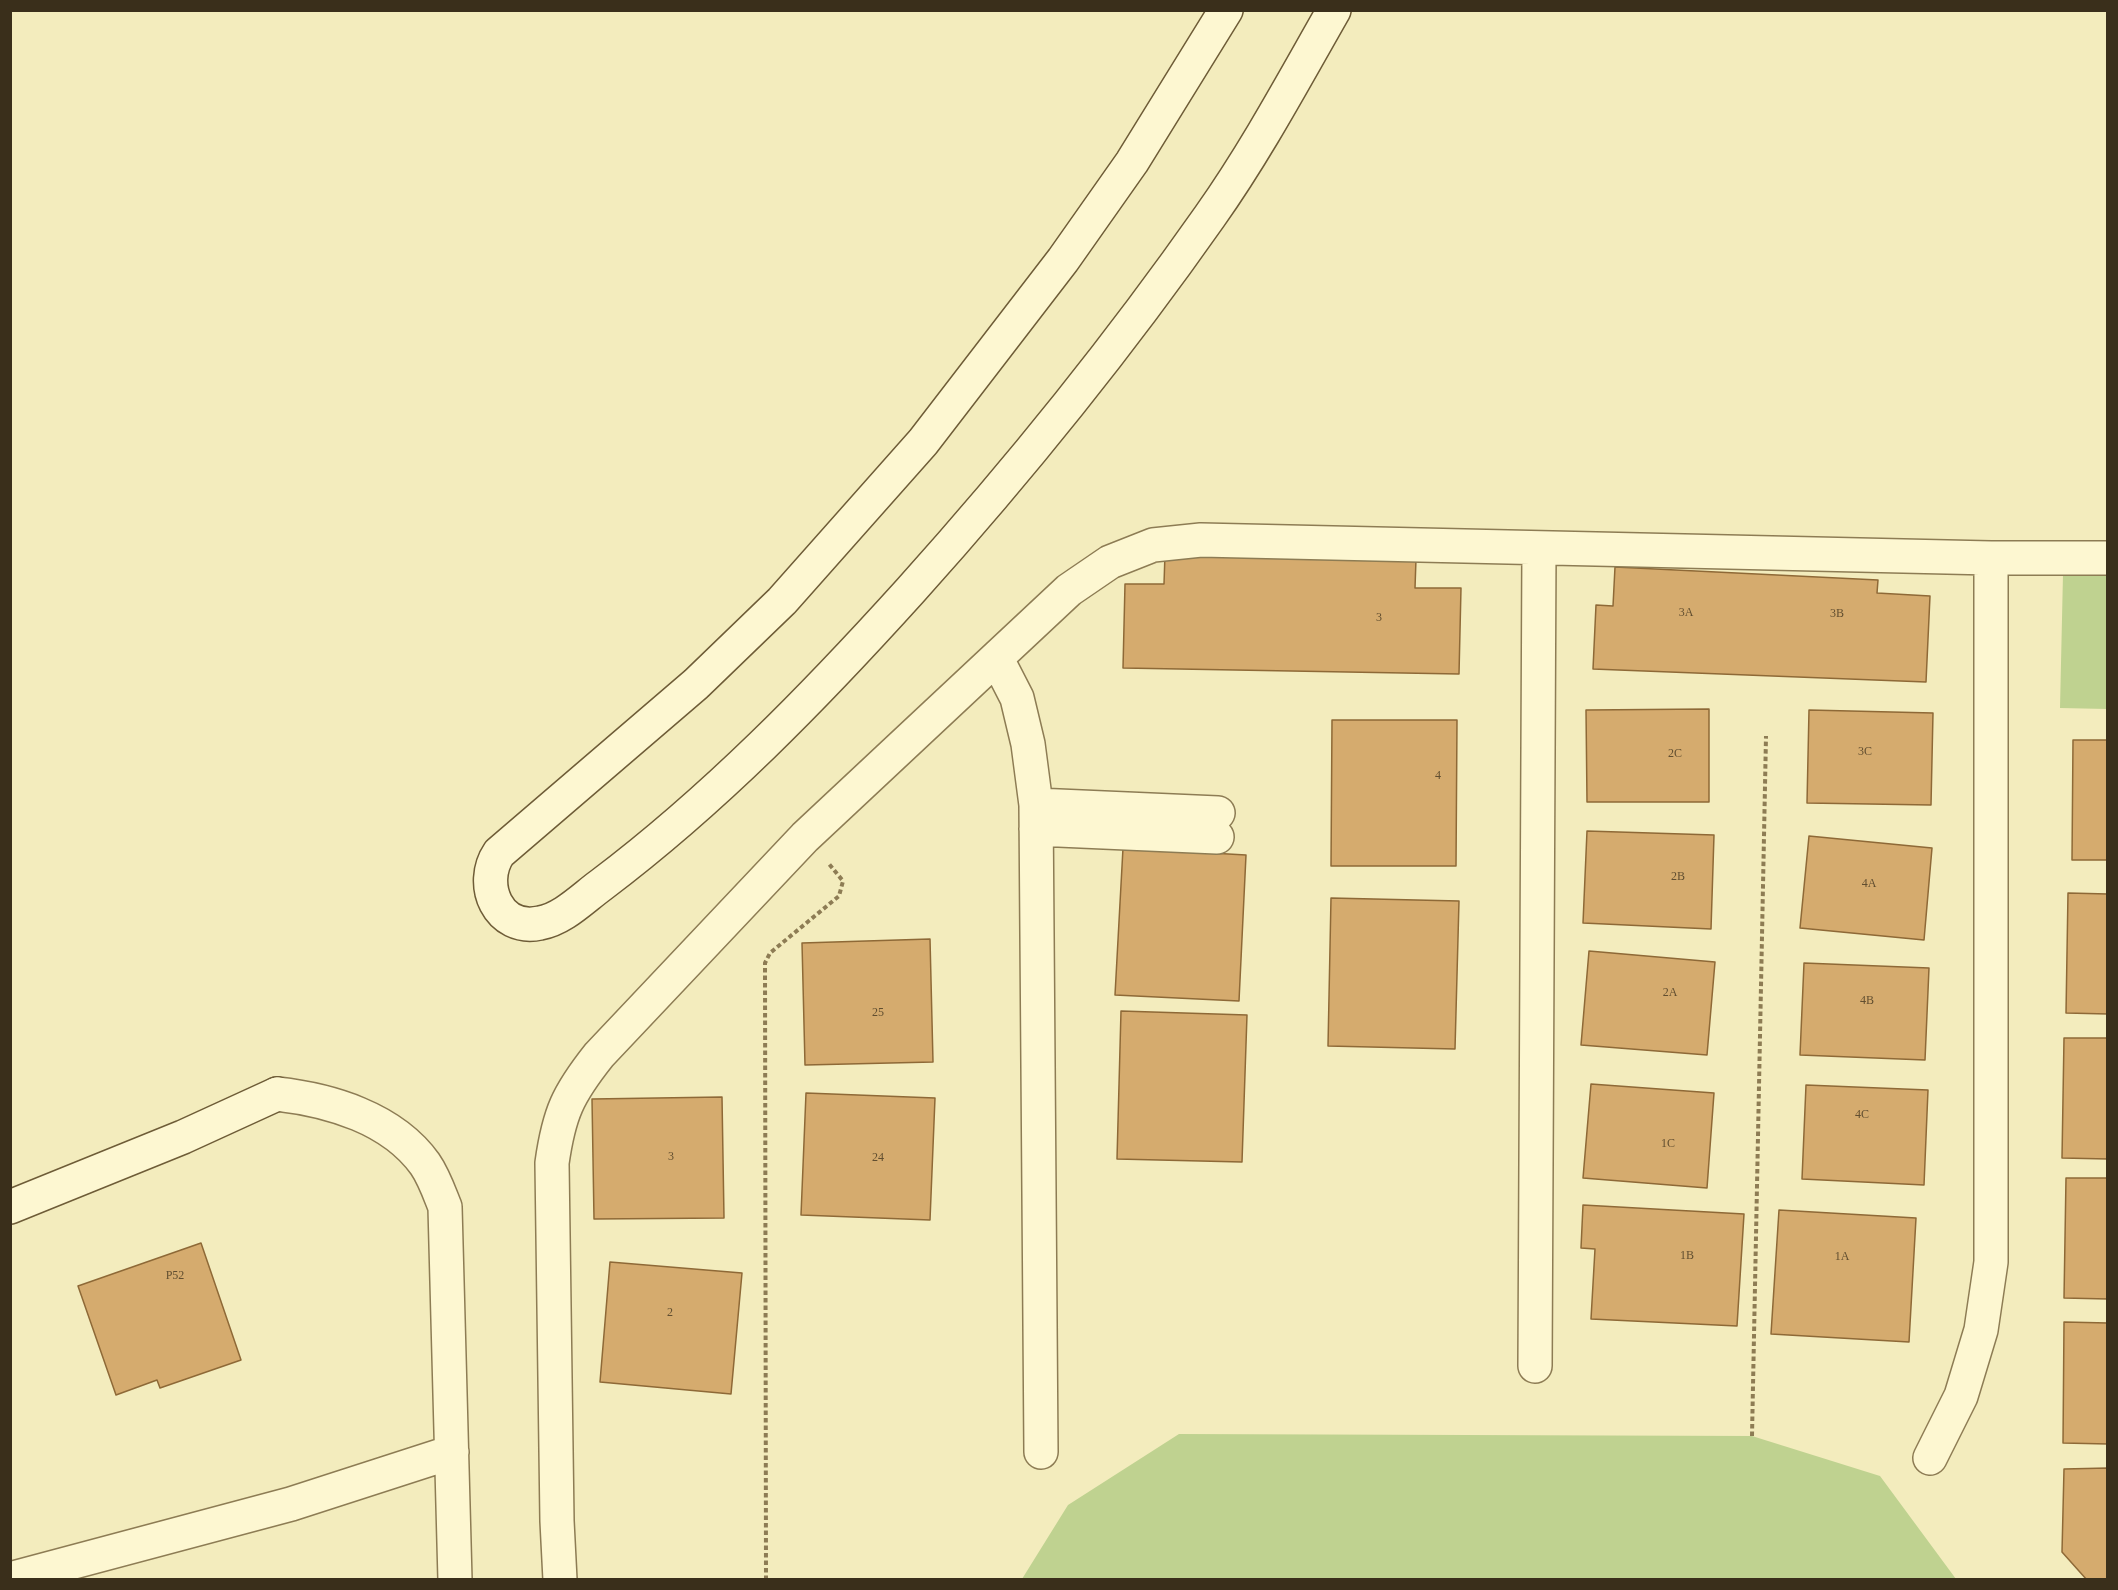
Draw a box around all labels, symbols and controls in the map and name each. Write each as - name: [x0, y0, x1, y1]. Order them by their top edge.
- house number: 3A: [1678, 606, 1694, 620]
- house number: 3B: [1830, 607, 1844, 621]
- house number: 3: [1376, 611, 1382, 625]
- house number: 3C: [1858, 745, 1872, 759]
- house number: 2C: [1668, 747, 1682, 761]
- house number: 4: [1435, 769, 1441, 783]
- house number: 2B: [1671, 870, 1685, 884]
- house number: 4A: [1861, 877, 1877, 891]
- house number: 2A: [1662, 986, 1678, 1000]
- house number: 4B: [1860, 994, 1874, 1008]
- house number: 25: [871, 1006, 885, 1020]
- house number: 4C: [1855, 1108, 1869, 1122]
- house number: 1C: [1661, 1137, 1675, 1151]
- house number: 3: [668, 1150, 674, 1164]
- house number: 24: [871, 1151, 885, 1165]
- house number: 1B: [1680, 1249, 1694, 1263]
- house number: 1A: [1834, 1250, 1850, 1264]
- house number: P52: [165, 1269, 185, 1283]
- house number: 2: [667, 1306, 673, 1320]

